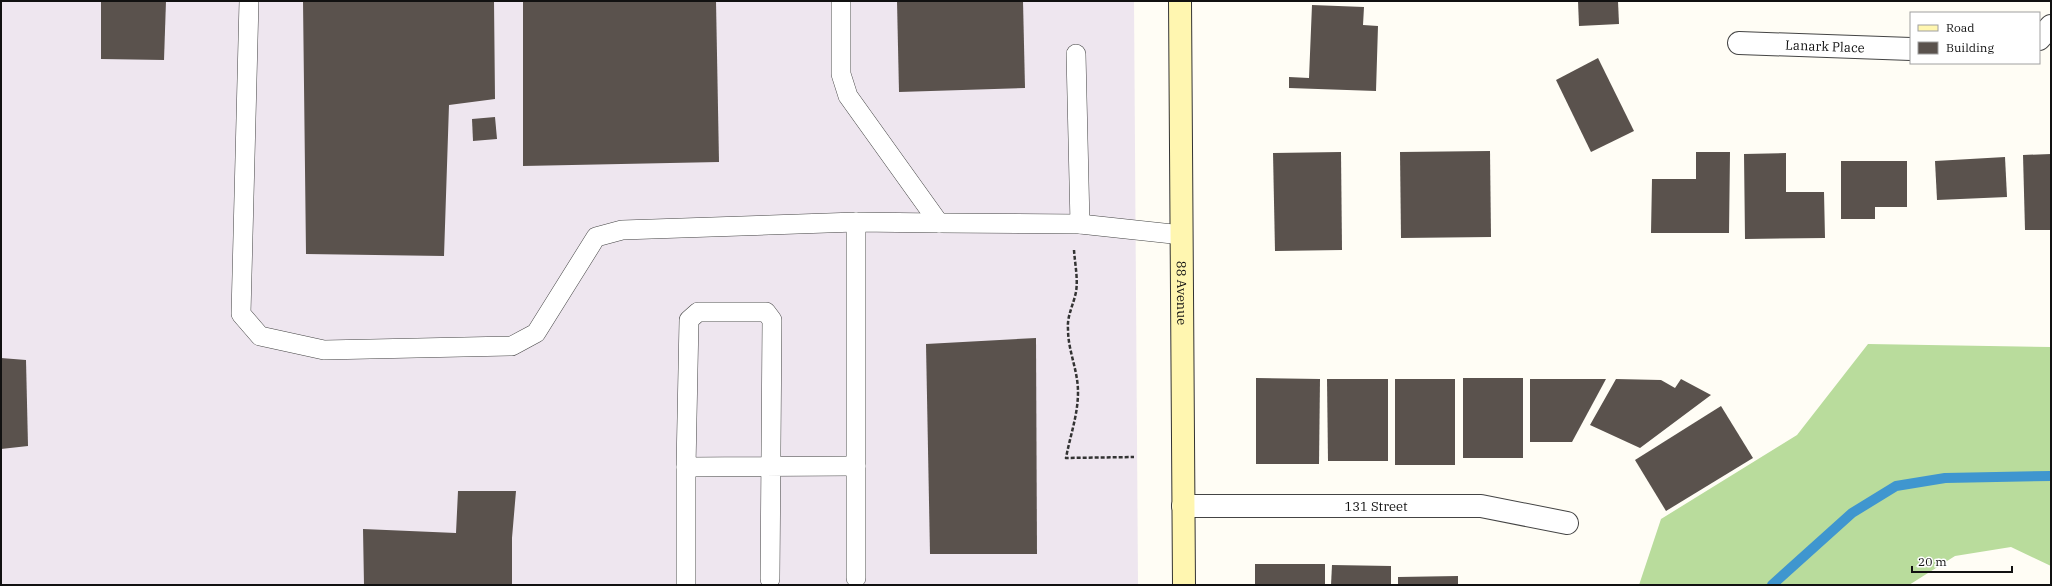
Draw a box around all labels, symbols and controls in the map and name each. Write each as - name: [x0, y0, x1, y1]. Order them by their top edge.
- legend: [1910, 12, 2040, 64]
- text: Road: [1946, 20, 1975, 35]
- street label: Lanark Place: [1785, 37, 1865, 56]
- text: Building: [1946, 40, 1994, 55]
- street label: 88 Avenue: [1173, 261, 1190, 325]
- street label: 131 Street: [1344, 498, 1408, 515]
- scale bar: [1912, 548, 2012, 574]
- text: 20 m: [1918, 554, 1947, 569]

